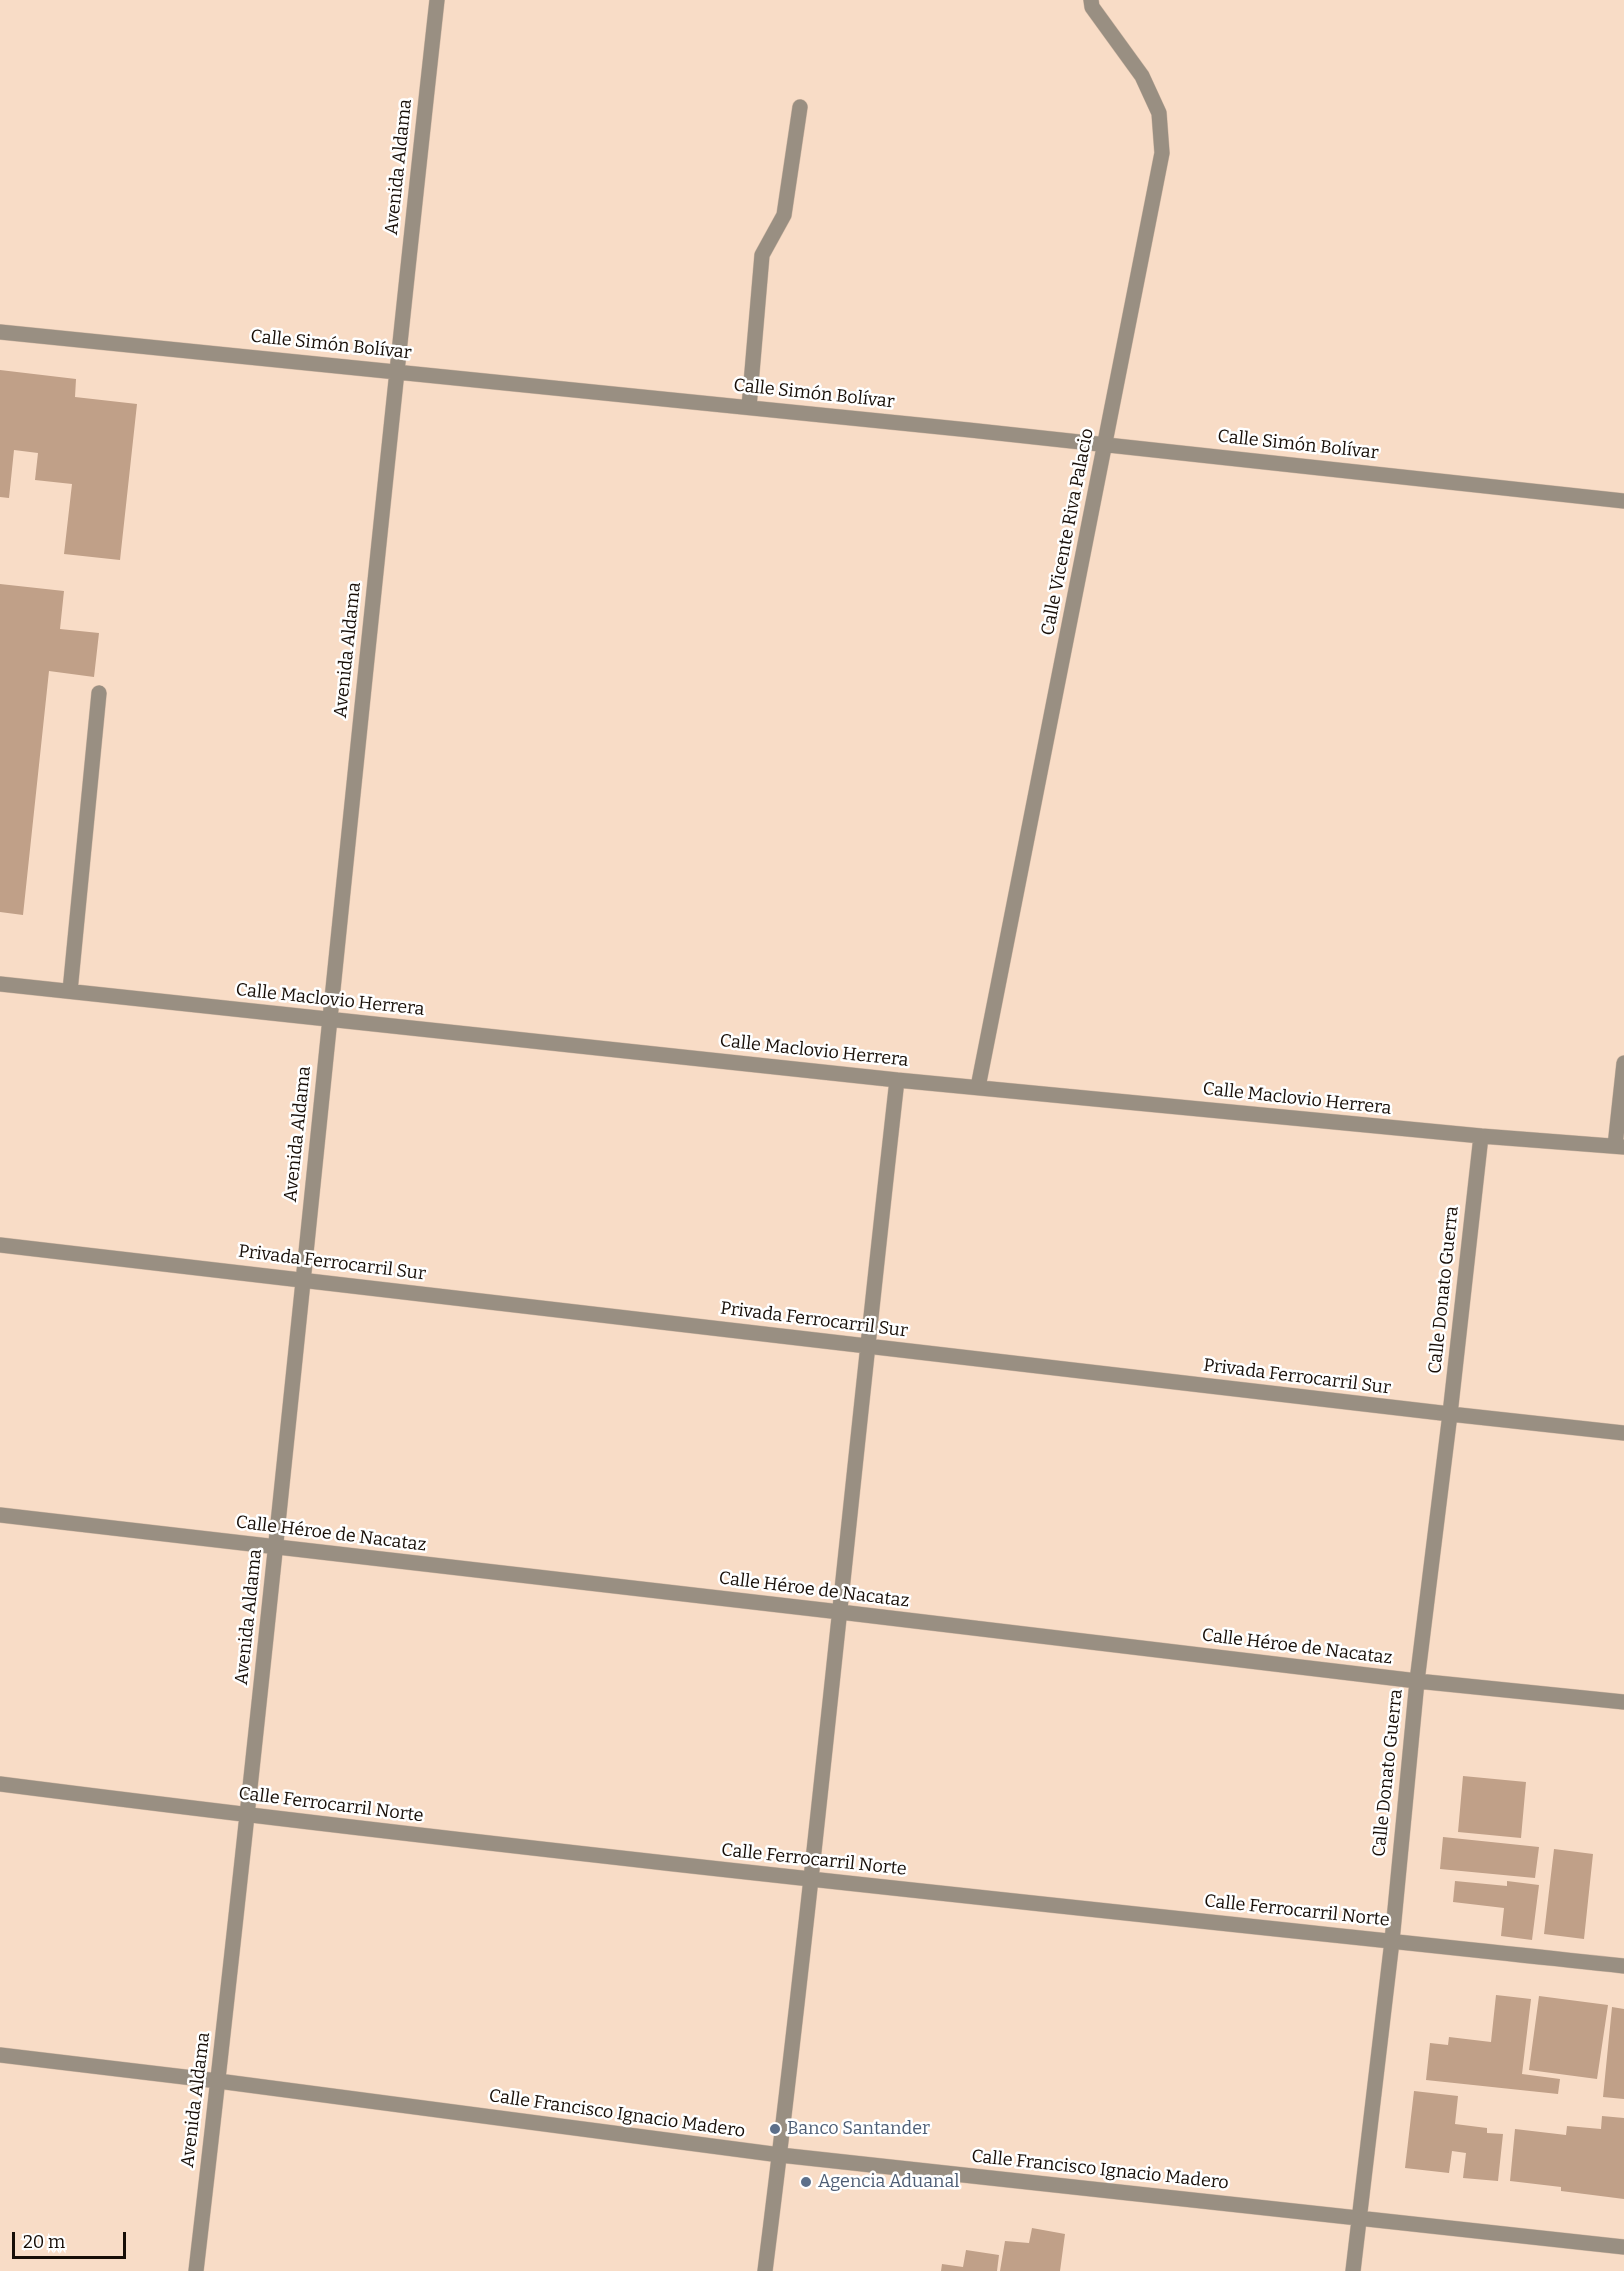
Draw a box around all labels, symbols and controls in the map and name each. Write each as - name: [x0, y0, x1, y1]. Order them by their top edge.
- street label: Avenida Aldama: [381, 98, 417, 236]
- street label: Calle Simón Bolívar: [249, 326, 413, 364]
- street label: Calle Simón Bolívar: [732, 375, 896, 413]
- street label: Calle Simón Bolívar: [1216, 426, 1380, 464]
- street label: Calle Vicente Riva Palacio: [1037, 427, 1099, 637]
- street label: Avenida Aldama: [330, 581, 366, 719]
- street label: Calle Maclovio Herrera: [235, 979, 425, 1021]
- street label: Calle Maclovio Herrera: [719, 1030, 909, 1072]
- street label: Avenida Aldama: [280, 1065, 316, 1203]
- street label: Calle Maclovio Herrera: [1202, 1078, 1392, 1120]
- street label: Calle Donato Guerra: [1424, 1205, 1464, 1375]
- street label: Privada Ferrocarril Sur: [237, 1241, 427, 1285]
- street label: Privada Ferrocarril Sur: [719, 1298, 909, 1342]
- street label: Privada Ferrocarril Sur: [1202, 1355, 1392, 1399]
- street label: Calle Héroe de Nacataz: [235, 1512, 427, 1556]
- street label: Avenida Aldama: [231, 1548, 267, 1686]
- street label: Calle Héroe de Nacataz: [718, 1568, 910, 1612]
- street label: Calle Héroe de Nacataz: [1201, 1625, 1393, 1669]
- street label: Calle Donato Guerra: [1368, 1688, 1408, 1858]
- street label: Calle Ferrocarril Norte: [237, 1783, 425, 1827]
- street label: Calle Ferrocarril Norte: [720, 1840, 908, 1880]
- street label: Calle Ferrocarril Norte: [1203, 1891, 1391, 1931]
- street label: Avenida Aldama: [177, 2031, 215, 2169]
- street label: Calle Francisco Ignacio Madero: [487, 2085, 747, 2143]
- place label: Banco Santander: [787, 2118, 930, 2140]
- marker: Banco Santander: [768, 2122, 782, 2136]
- street label: Calle Francisco Ignacio Madero: [970, 2146, 1230, 2194]
- place label: Agencia Aduanal: [818, 2171, 959, 2193]
- marker: Agencia Aduanal: [799, 2175, 813, 2189]
- scale bar: [15, 2220, 129, 2258]
- text: 20 m: [23, 2231, 65, 2253]

